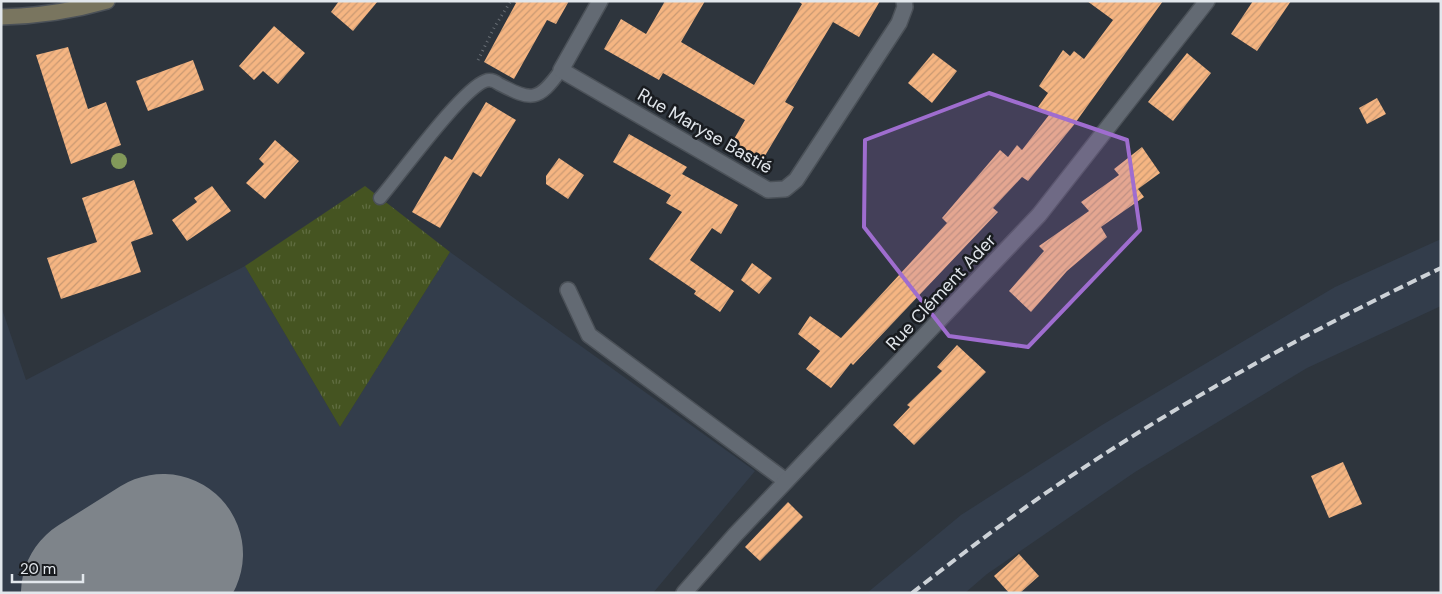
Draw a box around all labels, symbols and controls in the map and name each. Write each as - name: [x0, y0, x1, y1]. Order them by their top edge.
- street label: Rue Maryse Bastié: [633, 83, 777, 179]
- street label: Rue Clément Ader: [881, 228, 1002, 355]
- scale bar: [12, 552, 84, 584]
- text: 20 m: [20, 559, 56, 579]

